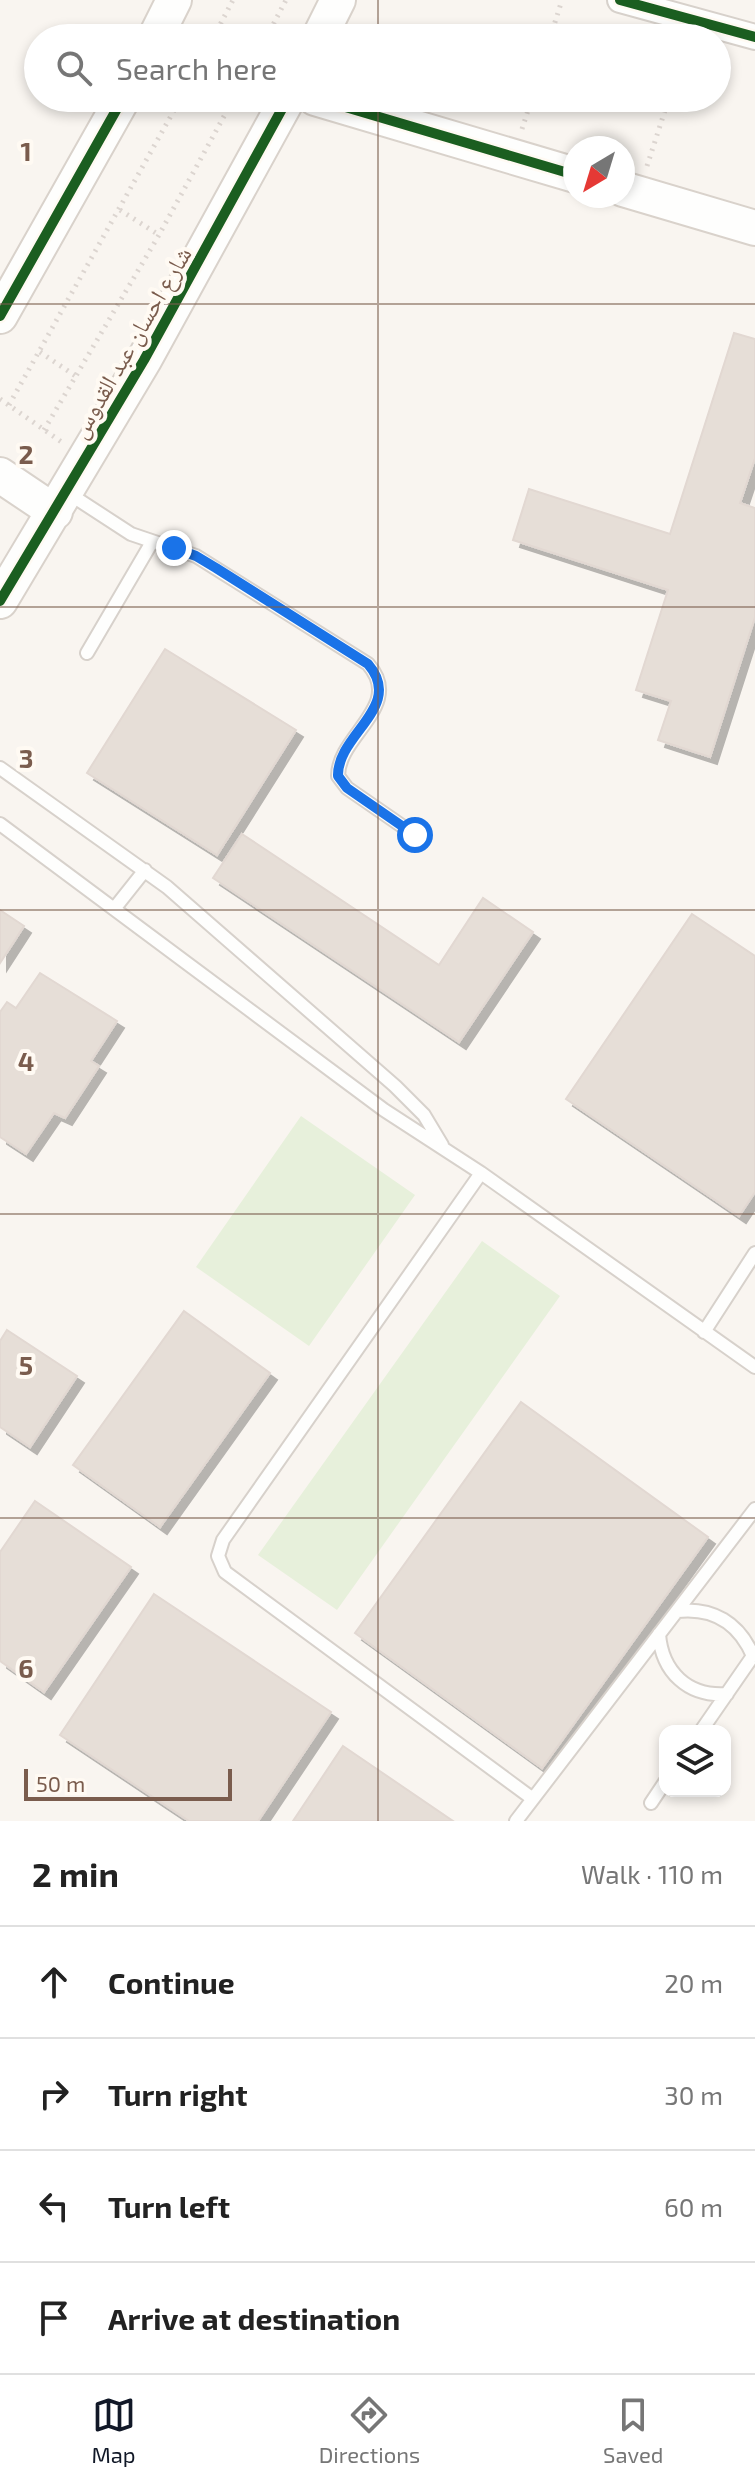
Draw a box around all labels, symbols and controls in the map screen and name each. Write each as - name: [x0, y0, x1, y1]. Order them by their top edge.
- search box: [24, 24, 731, 112]
- icon: search: [52, 46, 96, 90]
- text: Search here: [116, 50, 277, 86]
- text: 1: [20, 135, 32, 166]
- north arrow: [563, 136, 635, 208]
- street label: شارع احسان عبد القدوس: [63, 241, 198, 444]
- text: 2: [18, 438, 34, 469]
- route end: [156, 530, 192, 566]
- text: 3: [19, 742, 33, 773]
- route start: [397, 817, 433, 853]
- text: 4: [18, 1045, 34, 1076]
- text: 5: [19, 1349, 33, 1380]
- text: 6: [18, 1652, 34, 1683]
- map controls: [659, 1725, 731, 1797]
- button: layers: [659, 1725, 731, 1797]
- scale bar: [24, 1765, 232, 1801]
- text: 50 m: [36, 1770, 85, 1796]
- text: 2 min: [32, 1853, 119, 1894]
- text: Walk · 110 m: [581, 1858, 723, 1889]
- icon: ahead: [32, 1960, 76, 2004]
- text: Continue: [108, 1964, 235, 2000]
- text: 20 m: [664, 1967, 723, 1998]
- icon: right: [32, 2072, 76, 2116]
- text: Turn right: [108, 2076, 248, 2112]
- text: 30 m: [664, 2079, 723, 2110]
- icon: left: [32, 2184, 76, 2228]
- text: Turn left: [108, 2188, 230, 2224]
- text: 60 m: [664, 2191, 723, 2222]
- icon: arrive: [32, 2296, 76, 2340]
- text: Arrive at destination: [108, 2300, 400, 2336]
- tab: Map: [92, 2393, 136, 2467]
- tab: Directions: [319, 2393, 420, 2467]
- tab: Saved: [603, 2393, 663, 2467]

